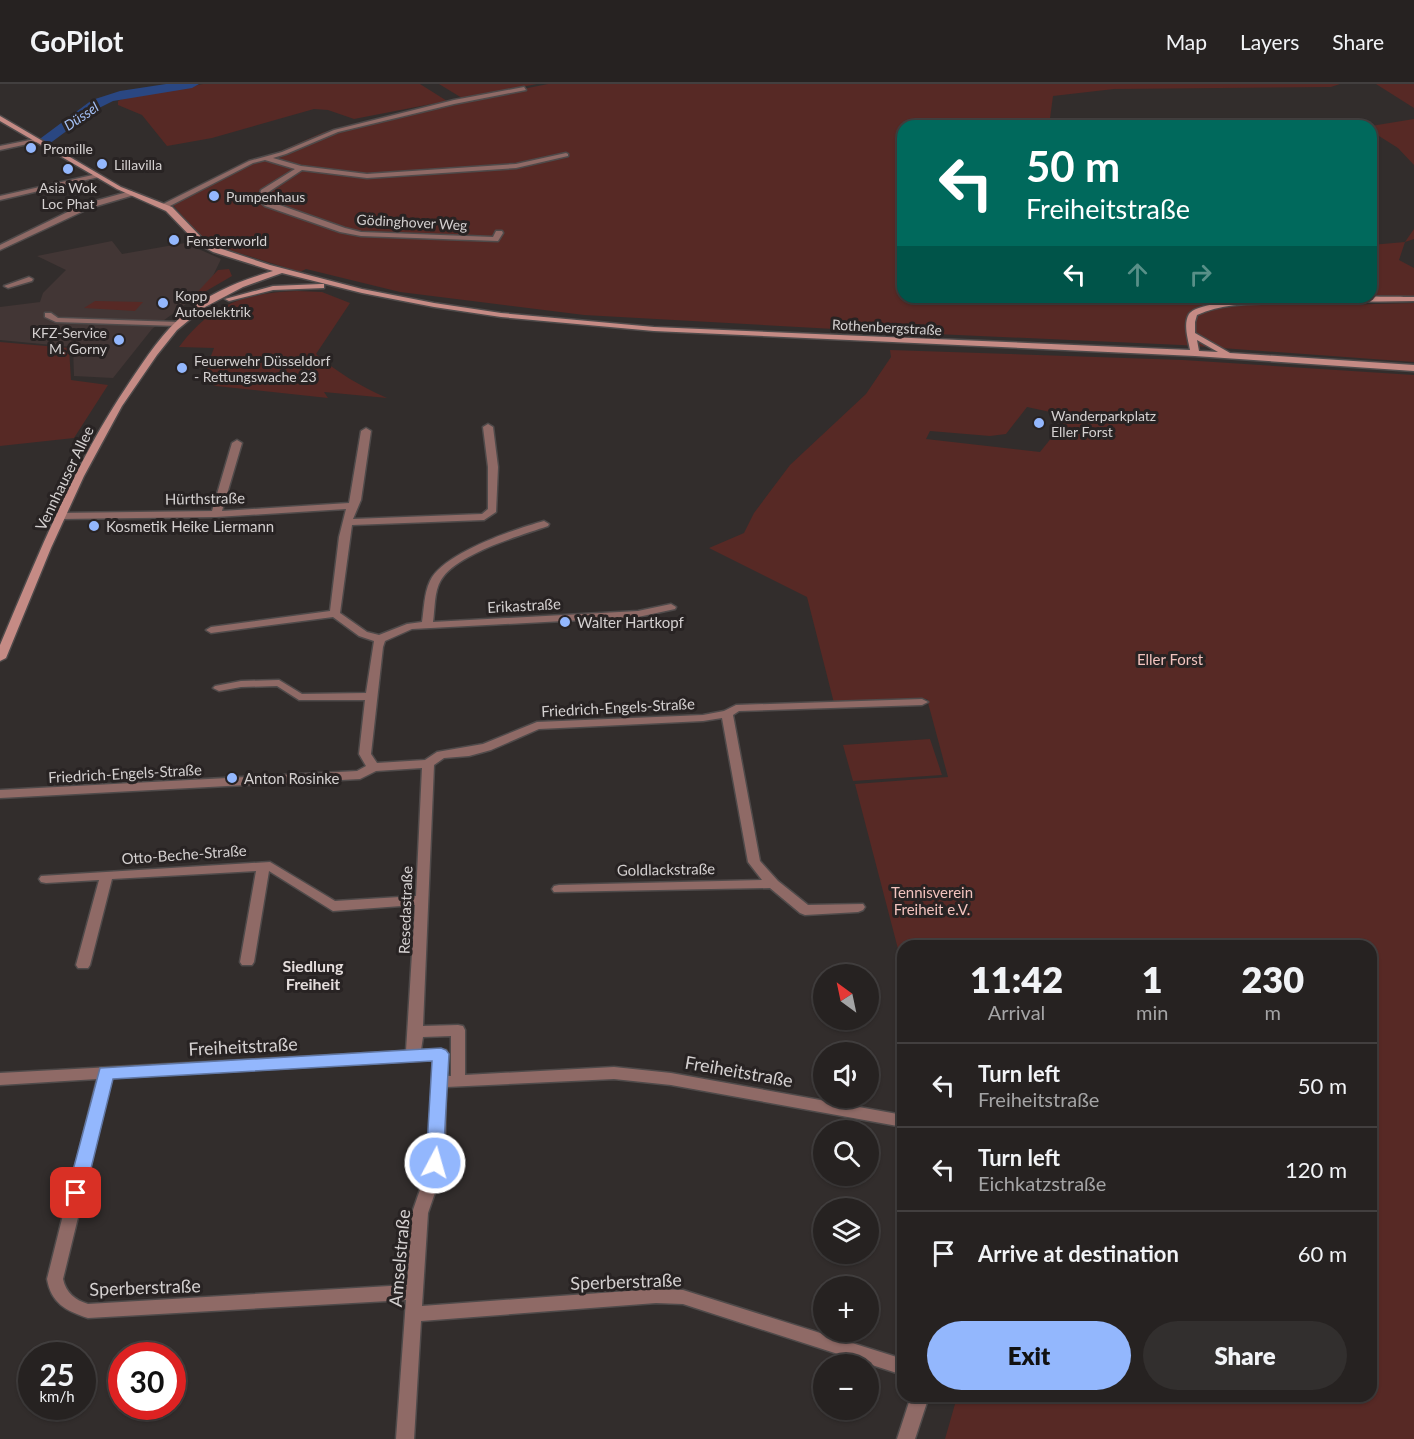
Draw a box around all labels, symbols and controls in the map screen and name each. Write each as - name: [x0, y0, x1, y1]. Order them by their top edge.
- text: GoPilot: [30, 24, 123, 58]
- text: Map: [1166, 29, 1207, 54]
- text: Layers: [1240, 29, 1299, 54]
- text: Share: [1332, 29, 1384, 54]
- water label: Düssel: [60, 98, 102, 134]
- place label: Promille: [43, 140, 93, 157]
- marker: Promille: [24, 141, 38, 155]
- text: 50 m: [1026, 141, 1120, 191]
- icon: left: [927, 144, 1005, 222]
- place label: Lillavilla: [114, 156, 162, 173]
- marker: Lillavilla: [95, 157, 109, 171]
- marker: Asia Wok Loc Phat: [61, 162, 75, 176]
- place label: Asia Wok Loc Phat: [39, 179, 98, 212]
- place label: Pumpenhaus: [226, 188, 305, 205]
- marker: Pumpenhaus: [207, 189, 221, 203]
- text: Freiheitstraße: [1026, 192, 1190, 225]
- street label: Gödinghover Weg: [356, 211, 468, 233]
- place label: Fensterworld: [186, 232, 267, 249]
- marker: Fensterworld: [167, 233, 181, 247]
- icon: left: [1058, 258, 1091, 291]
- icon: ahead: [1121, 258, 1154, 291]
- icon: right: [1184, 258, 1217, 291]
- place label: Kopp Autoelektrik: [175, 287, 252, 320]
- marker: Kopp Autoelektrik: [156, 296, 170, 310]
- street label: Rothenbergstraße: [832, 316, 942, 338]
- place label: KFZ-Service M. Gorny: [32, 324, 108, 357]
- marker: KFZ-Service M. Gorny: [112, 333, 126, 347]
- place label: Feuerwehr Düsseldorf - Rettungswache 23: [194, 352, 331, 385]
- marker: Feuerwehr Düsseldorf - Rettungswache 23: [175, 361, 189, 375]
- place label: Wanderparkplatz Eller Forst: [1051, 407, 1156, 440]
- marker: Wanderparkplatz Eller Forst: [1032, 416, 1046, 430]
- street label: Vennhauser Allee: [31, 423, 97, 533]
- street label: Hürthstraße: [165, 488, 245, 508]
- place label: Kosmetik Heike Liermann: [106, 517, 274, 535]
- marker: Kosmetik Heike Liermann: [87, 519, 101, 533]
- street label: Erikastraße: [487, 594, 561, 616]
- place label: Walter Hartkopf: [577, 613, 684, 631]
- marker: Walter Hartkopf: [558, 615, 572, 629]
- park label: Eller Forst: [1137, 650, 1204, 668]
- street label: Friedrich-Engels-Straße: [541, 694, 695, 720]
- street label: Friedrich-Engels-Straße: [48, 760, 202, 786]
- place label: Anton Rosinke: [244, 769, 340, 787]
- marker: Anton Rosinke: [225, 771, 239, 785]
- street label: Otto-Beche-Straße: [121, 841, 247, 867]
- street label: Goldlackstraße: [617, 859, 715, 879]
- street label: Resedastraße: [394, 865, 416, 954]
- park label: Tennisverein Freiheit e.V.: [891, 883, 973, 918]
- district label: Siedlung Freiheit: [283, 956, 344, 993]
- text: 11:42: [970, 957, 1063, 1001]
- text: 1: [1142, 957, 1163, 1001]
- text: 230: [1241, 957, 1304, 1001]
- north arrow: [813, 964, 879, 1030]
- map controls: [813, 964, 879, 1420]
- text: Arrival: [988, 1000, 1045, 1024]
- text: min: [1136, 1000, 1168, 1024]
- text: m: [1264, 1000, 1281, 1024]
- street label: Freiheitstraße: [188, 1032, 298, 1060]
- button: sound: [813, 1042, 879, 1108]
- street label: Freiheitstraße: [683, 1051, 795, 1091]
- text: Turn left: [978, 1060, 1060, 1087]
- icon: left: [927, 1069, 960, 1102]
- text: 50 m: [1298, 1072, 1347, 1099]
- text: Freiheitstraße: [978, 1087, 1099, 1111]
- button: search: [813, 1120, 879, 1186]
- position arrow: [403, 1131, 467, 1195]
- text: Turn left: [978, 1144, 1060, 1171]
- icon: left: [927, 1153, 960, 1186]
- text: 120 m: [1285, 1156, 1347, 1183]
- pin: [50, 1167, 101, 1218]
- text: Eichkatzstraße: [978, 1171, 1106, 1195]
- icon: arrive: [59, 1176, 92, 1209]
- button: layers: [813, 1198, 879, 1264]
- street label: Amselstraße: [384, 1208, 414, 1308]
- icon: arrive: [927, 1237, 960, 1270]
- text: Arrive at destination: [978, 1240, 1179, 1267]
- text: 60 m: [1298, 1240, 1347, 1267]
- street label: Sperberstraße: [570, 1268, 682, 1294]
- street label: Sperberstraße: [89, 1274, 201, 1300]
- button: +: [813, 1276, 879, 1342]
- button: Exit: [927, 1321, 1131, 1390]
- button: Share: [1143, 1321, 1347, 1390]
- speed limit sign: 30: [108, 1342, 186, 1420]
- button: −: [813, 1354, 879, 1420]
- text: 25: [40, 1356, 74, 1392]
- text: km/h: [39, 1387, 75, 1405]

